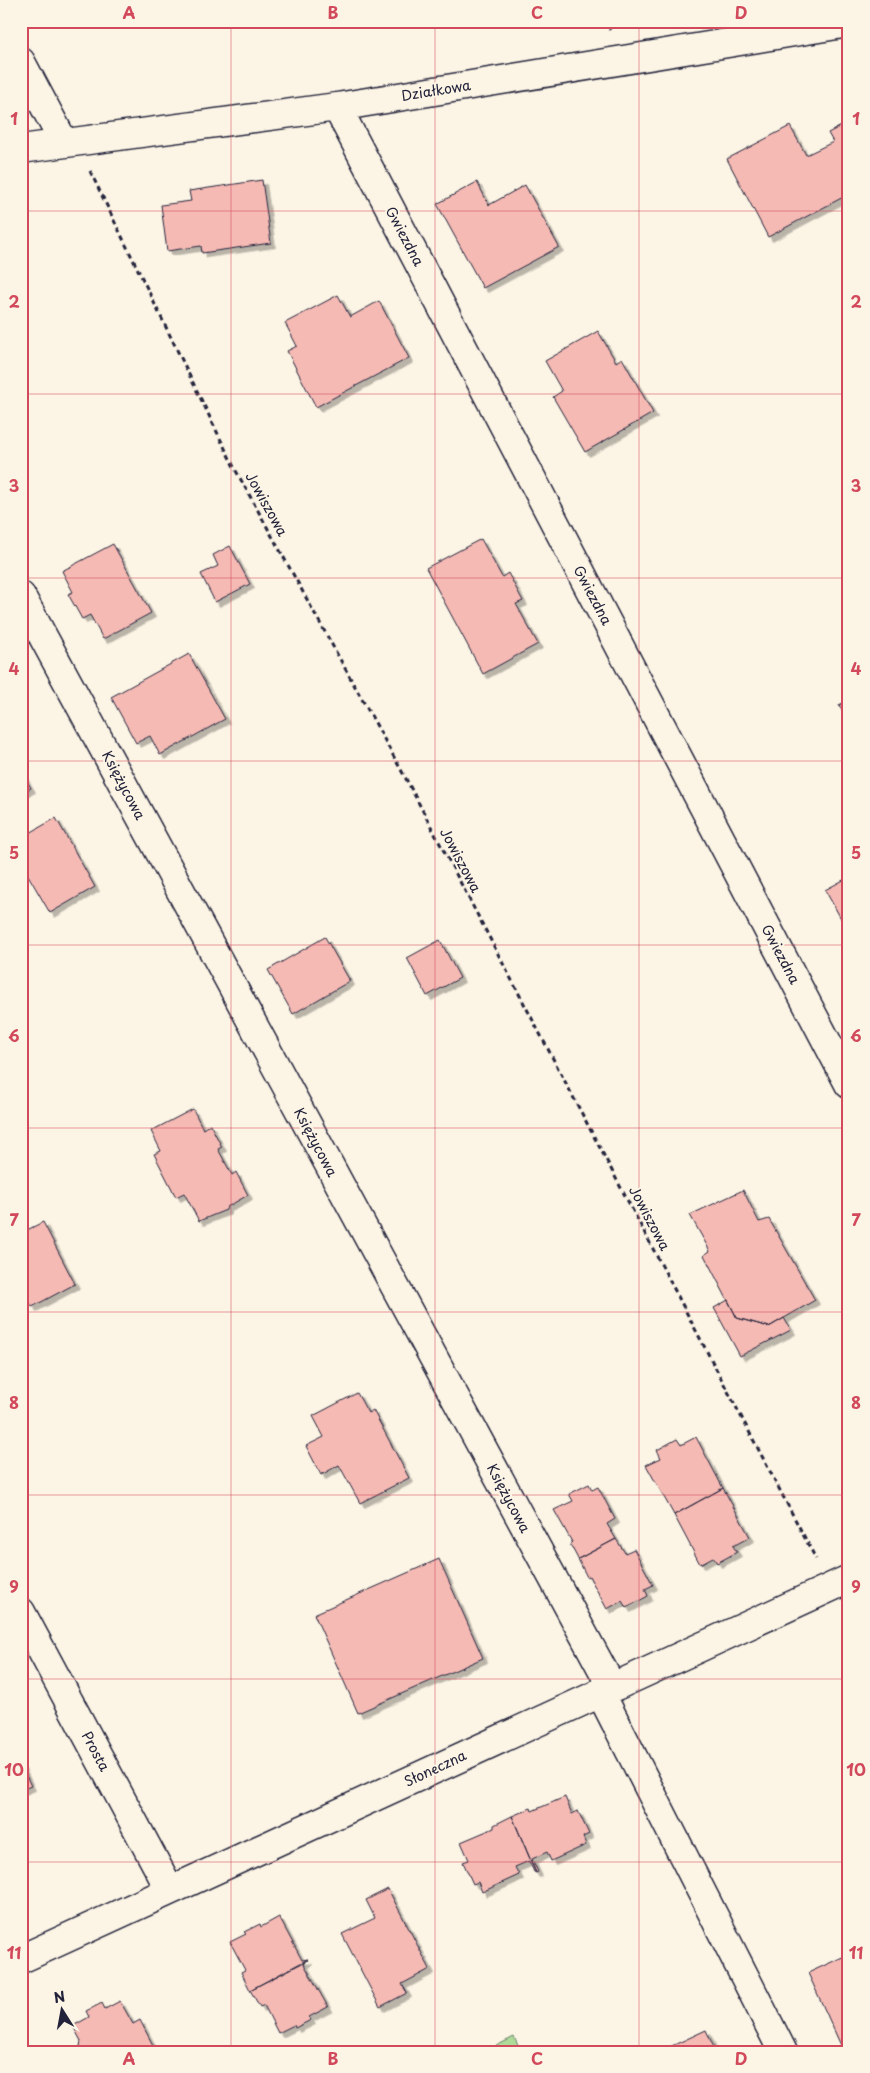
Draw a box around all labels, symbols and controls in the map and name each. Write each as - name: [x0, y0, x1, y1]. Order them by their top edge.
- text: A: [123, 0, 136, 24]
- text: B: [328, 0, 339, 24]
- text: C: [531, 0, 543, 24]
- text: D: [735, 0, 747, 24]
- street label: Działkowa: [400, 74, 473, 106]
- text: 1: [10, 106, 18, 130]
- text: 1: [852, 106, 860, 130]
- street label: Gwiezdna: [380, 202, 430, 270]
- text: 2: [8, 289, 20, 313]
- text: 2: [850, 289, 862, 313]
- street label: Jowiszowa: [241, 468, 293, 540]
- text: 3: [9, 473, 19, 497]
- text: 3: [851, 473, 861, 497]
- street label: Gwiezdna: [568, 561, 618, 629]
- text: 4: [9, 656, 20, 680]
- text: 4: [851, 656, 862, 680]
- street label: Księżycowa: [97, 747, 151, 824]
- street label: Jowiszowa: [435, 824, 487, 896]
- text: 5: [9, 840, 19, 864]
- text: 5: [851, 840, 861, 864]
- street label: Gwiezdna: [756, 920, 806, 988]
- text: 6: [8, 1023, 20, 1047]
- text: 6: [850, 1023, 862, 1047]
- street label: Księżycowa: [289, 1104, 343, 1181]
- street label: Jowiszowa: [624, 1182, 676, 1254]
- text: 7: [9, 1207, 19, 1231]
- text: 7: [851, 1207, 861, 1231]
- text: 8: [9, 1390, 19, 1414]
- text: 8: [851, 1390, 861, 1414]
- street label: Księżycowa: [482, 1460, 536, 1537]
- text: 9: [9, 1574, 19, 1598]
- text: 9: [851, 1574, 861, 1598]
- street label: Prosta: [77, 1727, 115, 1775]
- street label: Słoneczna: [400, 1744, 470, 1792]
- text: 10: [4, 1757, 24, 1781]
- text: 10: [846, 1757, 866, 1781]
- text: 11: [7, 1940, 21, 1964]
- text: 11: [849, 1940, 863, 1964]
- text: N: [52, 1985, 67, 2008]
- north arrow: [38, 1986, 88, 2036]
- text: A: [123, 2046, 136, 2070]
- text: B: [328, 2046, 339, 2070]
- text: C: [531, 2046, 543, 2070]
- text: D: [735, 2046, 747, 2070]

